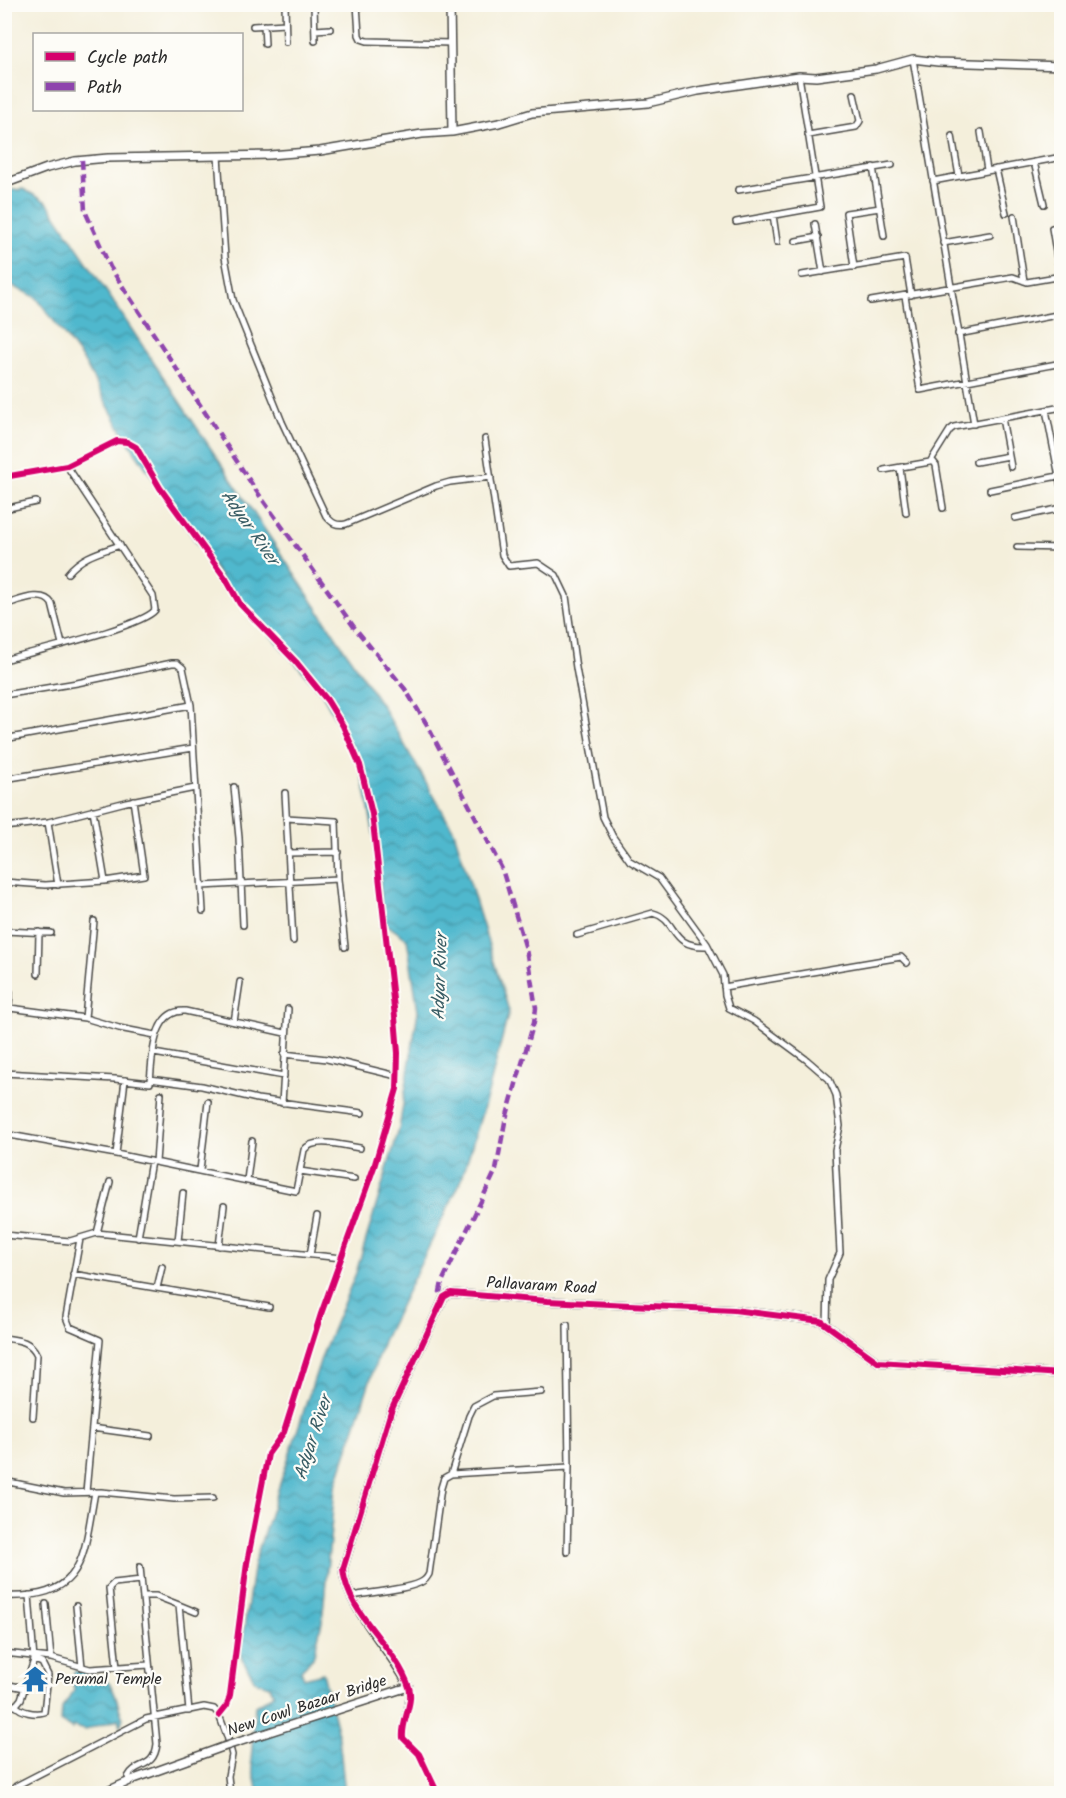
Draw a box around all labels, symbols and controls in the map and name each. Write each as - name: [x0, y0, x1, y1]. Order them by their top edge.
- legend: [33, 33, 243, 111]
- text: Cycle path: [87, 44, 168, 73]
- text: Path: [87, 74, 122, 103]
- water label: Adyar River: [212, 484, 288, 575]
- water label: Adyar River: [425, 929, 457, 1021]
- street label: Pallavaram Road: [486, 1271, 598, 1301]
- water label: Adyar River: [287, 1389, 342, 1484]
- temple icon: Perumal Temple: [20, 1664, 50, 1694]
- place label: Perumal Temple: [55, 1667, 162, 1692]
- street label: New Cowl Bazaar Bridge: [224, 1668, 390, 1744]

